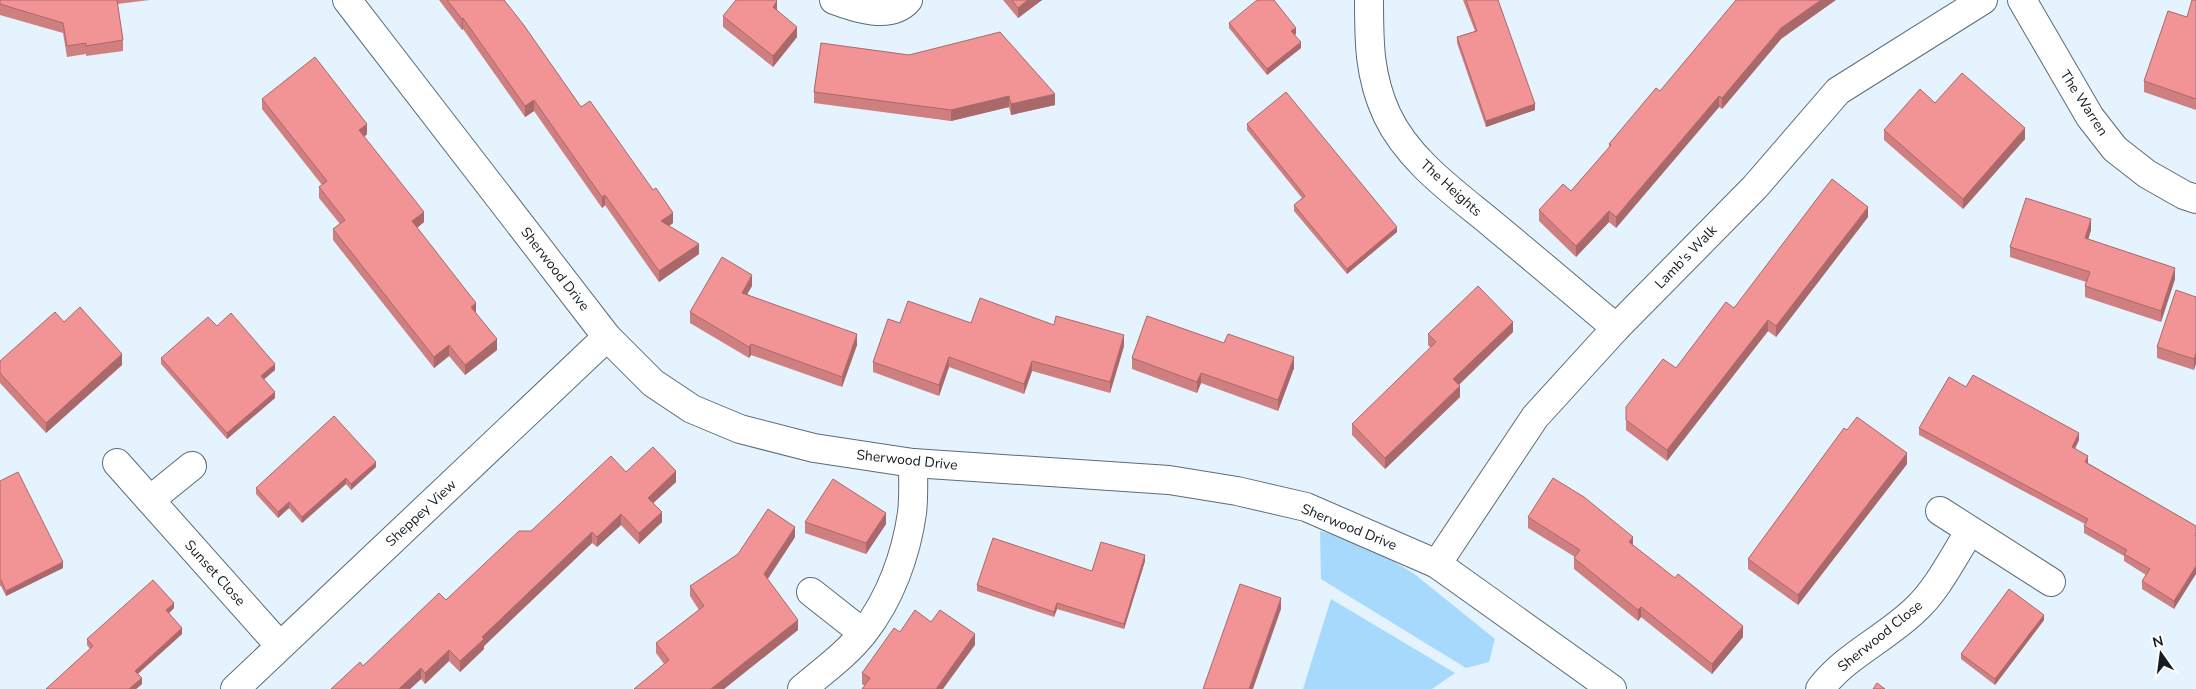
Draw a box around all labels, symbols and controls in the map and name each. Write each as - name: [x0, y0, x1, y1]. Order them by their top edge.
- street label: The Warren: [2056, 66, 2112, 140]
- street label: The Heights: [1416, 155, 1486, 221]
- street label: Lamb's Walk: [1651, 220, 1722, 293]
- street label: Sherwood Drive: [516, 223, 594, 315]
- street label: Sherwood Drive: [855, 445, 959, 475]
- street label: Sheppey View: [381, 475, 461, 551]
- street label: Sherwood Drive: [1298, 499, 1400, 555]
- street label: Sunset Close: [180, 536, 250, 610]
- street label: Sherwood Close: [1834, 596, 1926, 676]
- north arrow: [2136, 629, 2186, 679]
- text: N: [2151, 631, 2165, 652]

